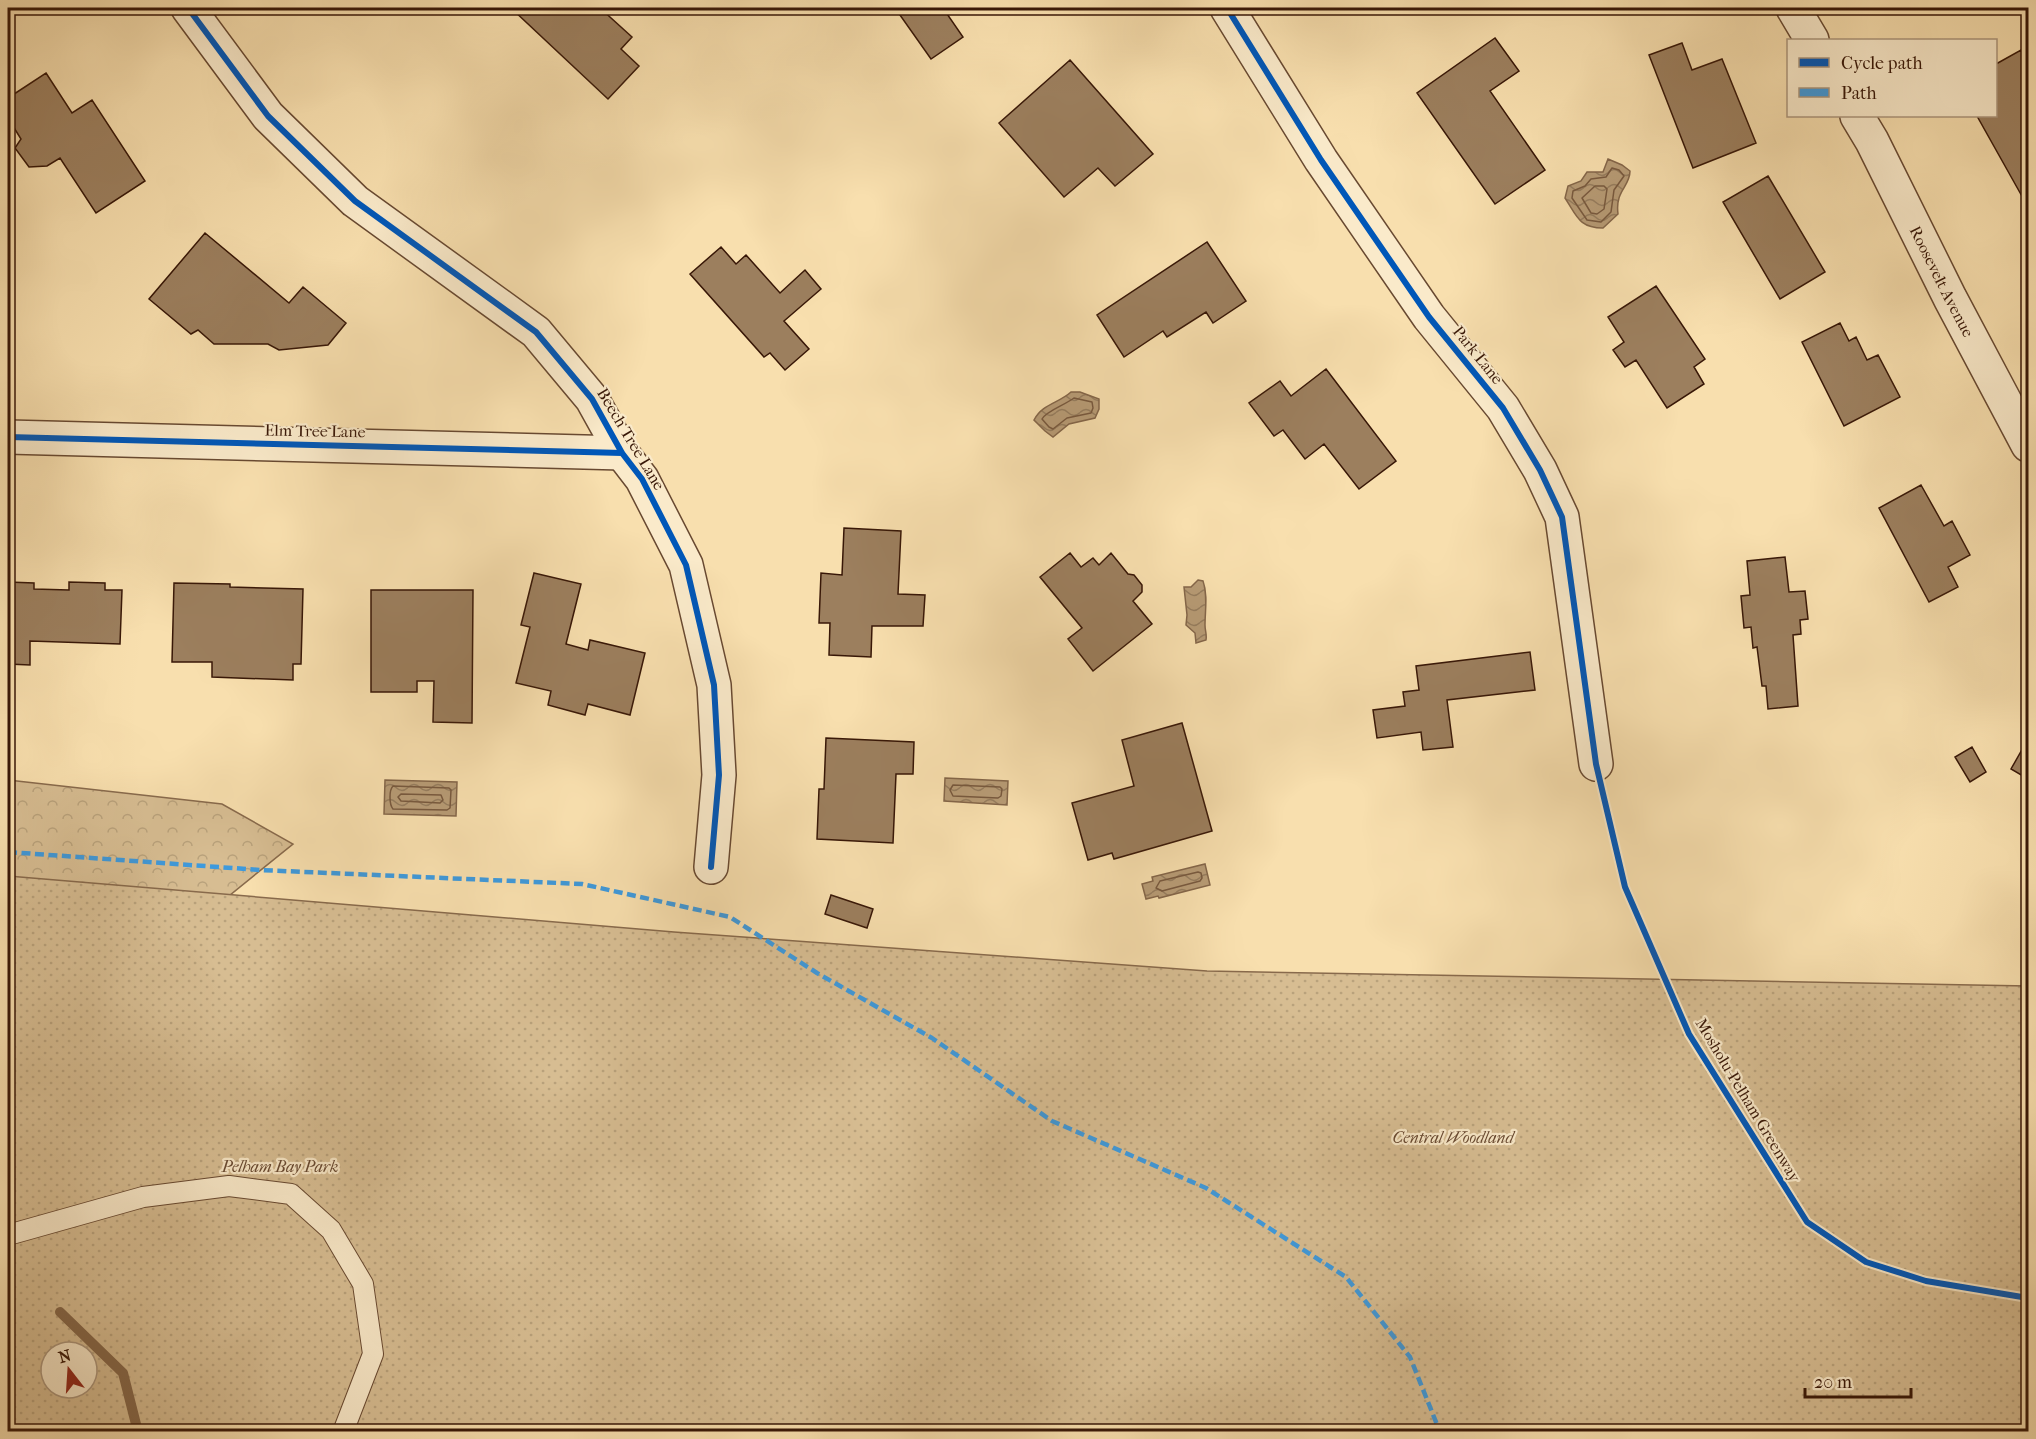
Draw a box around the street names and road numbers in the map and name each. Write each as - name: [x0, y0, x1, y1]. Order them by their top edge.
- street label: Roosevelt Avenue: [1906, 223, 1978, 340]
- street label: Park Lane: [1449, 322, 1507, 388]
- street label: Beech Tree Lane: [593, 385, 669, 493]
- street label: Elm Tree Lane: [264, 421, 366, 441]
- street label: Mosholu-Pelham Greenway: [1692, 1015, 1805, 1186]

